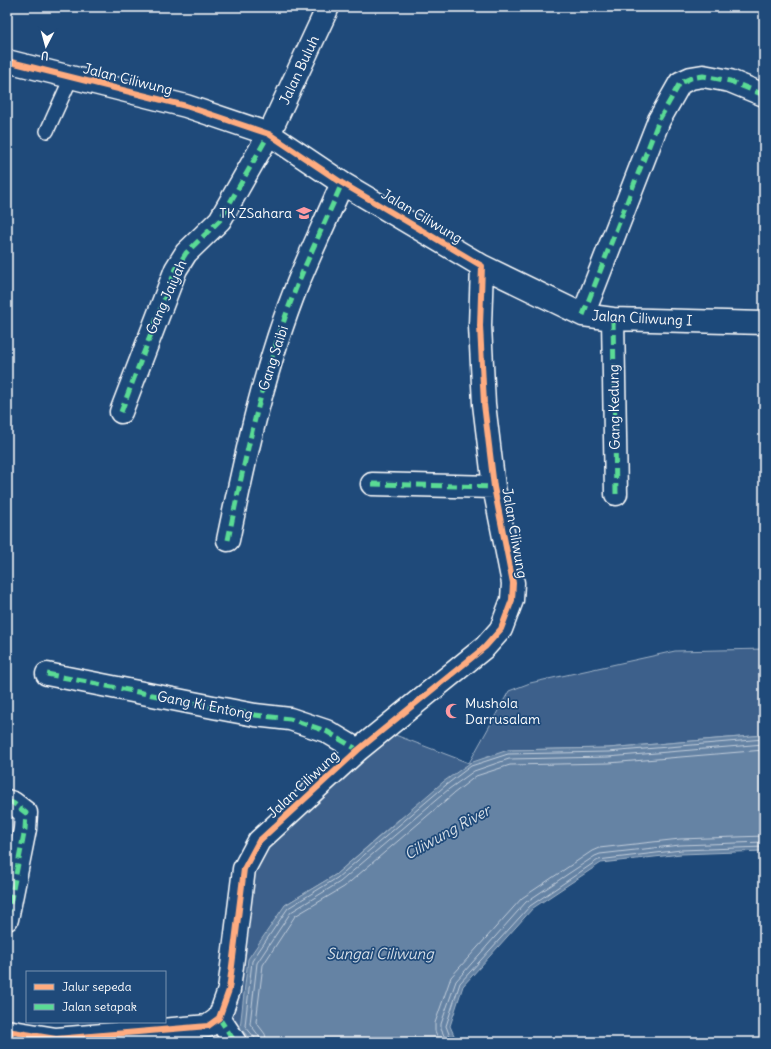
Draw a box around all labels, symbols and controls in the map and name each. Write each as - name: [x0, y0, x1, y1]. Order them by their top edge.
- north arrow: [26, 26, 66, 66]
- street label: Jalan Buluh: [275, 32, 323, 108]
- text: U: [40, 49, 49, 63]
- street label: Jalan Ciliwung: [81, 59, 175, 99]
- street label: Jalan Ciliwung: [378, 185, 466, 247]
- place label: TK ZSahara: [219, 204, 292, 222]
- school or university icon: TK ZSahara: [295, 204, 313, 222]
- street label: Gang Jaiyah: [142, 257, 190, 337]
- street label: Jalan Ciliwung I: [591, 306, 693, 330]
- street label: Gang Saibi: [254, 323, 292, 393]
- street label: Gang Kedung: [604, 364, 624, 450]
- street label: Jalan Ciliwung: [498, 486, 532, 580]
- street label: Gang Ki Entong: [156, 687, 254, 723]
- place label: Mushola Darrusalam: [465, 694, 540, 728]
- mosque icon: Mushola Darrusalam: [444, 702, 462, 720]
- street label: Jalan Ciliwung: [263, 746, 343, 822]
- water label: Ciliwung River: [401, 800, 495, 863]
- water label: Sungai Ciliwung: [326, 944, 435, 963]
- legend: [26, 971, 166, 1023]
- text: Jalur sepeda: [62, 979, 132, 994]
- text: Jalan setapak: [62, 999, 137, 1014]

